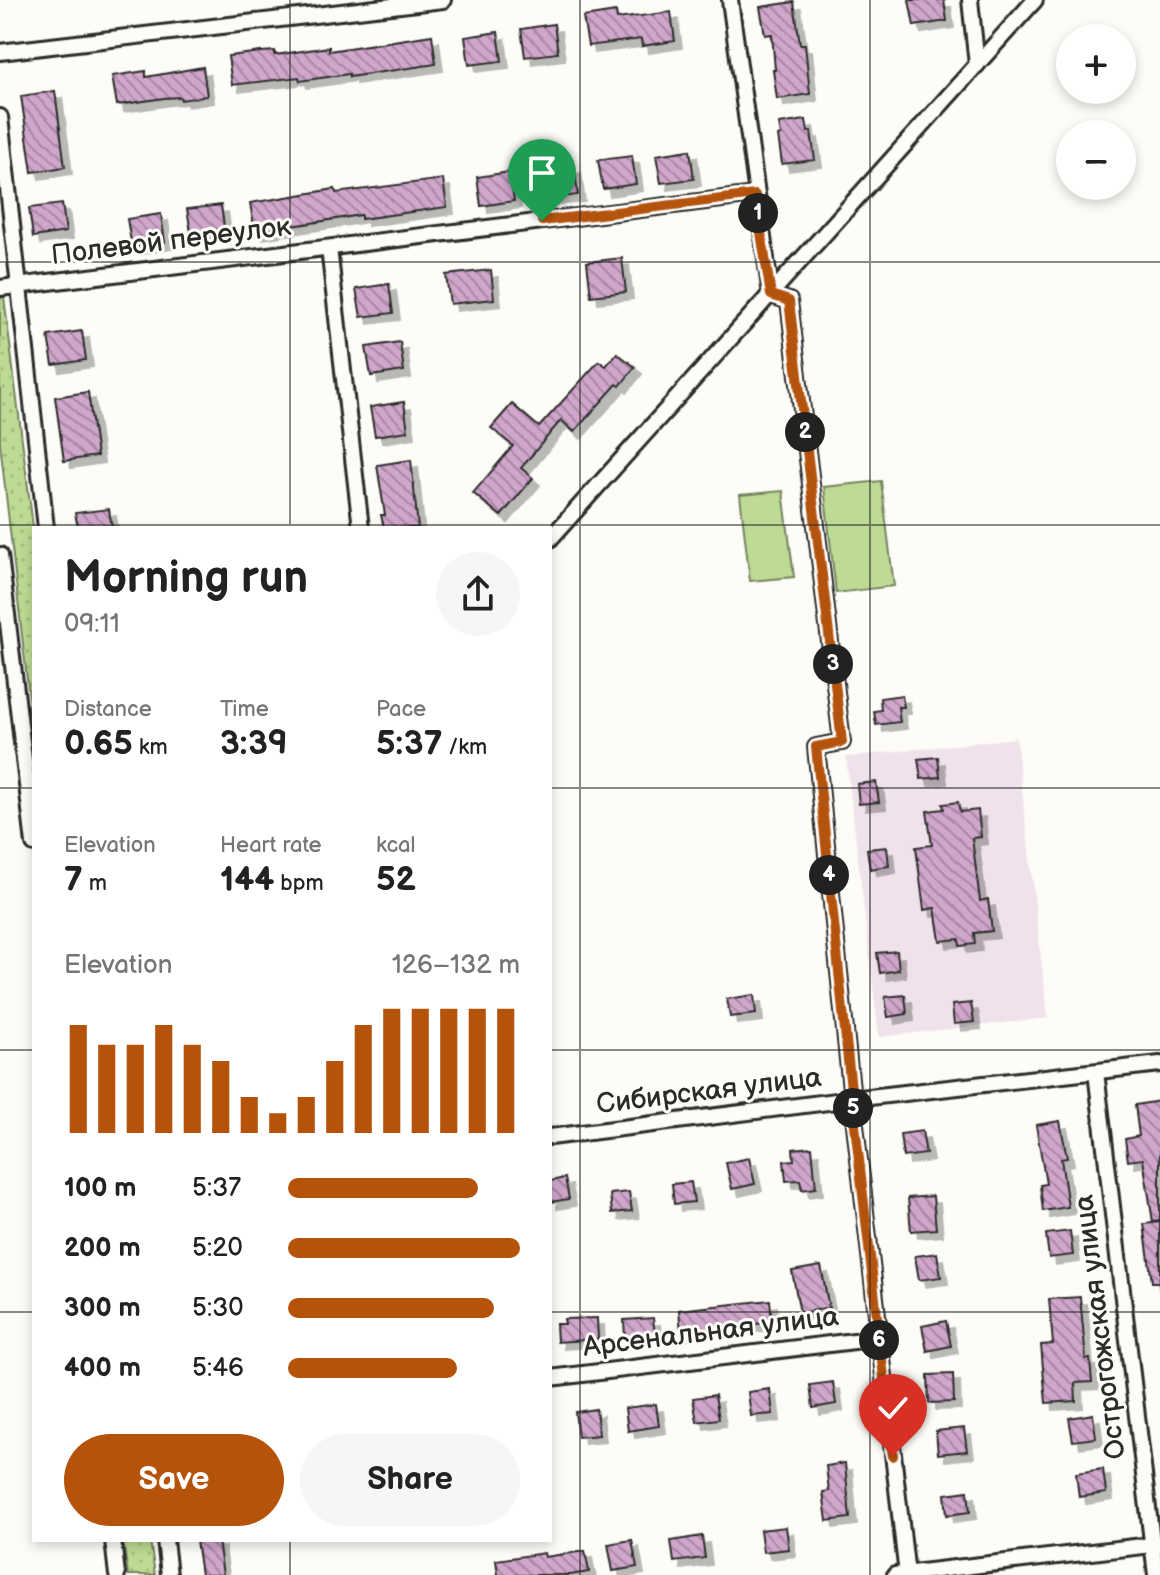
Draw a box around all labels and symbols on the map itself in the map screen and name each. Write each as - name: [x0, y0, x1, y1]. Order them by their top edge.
- pin: [508, 139, 576, 221]
- pin: 1: [738, 193, 778, 233]
- street label: Полевой переулок: [49, 210, 293, 272]
- pin: 2: [785, 412, 825, 452]
- pin: 3: [813, 644, 853, 684]
- pin: 4: [809, 855, 849, 895]
- street label: Сибирская улица: [595, 1061, 824, 1121]
- pin: 5: [833, 1088, 873, 1128]
- street label: Острогожская улица: [1067, 1193, 1133, 1461]
- street label: Арсенальная улица: [580, 1300, 841, 1364]
- pin: 6: [859, 1320, 899, 1360]
- pin: [859, 1374, 927, 1456]

